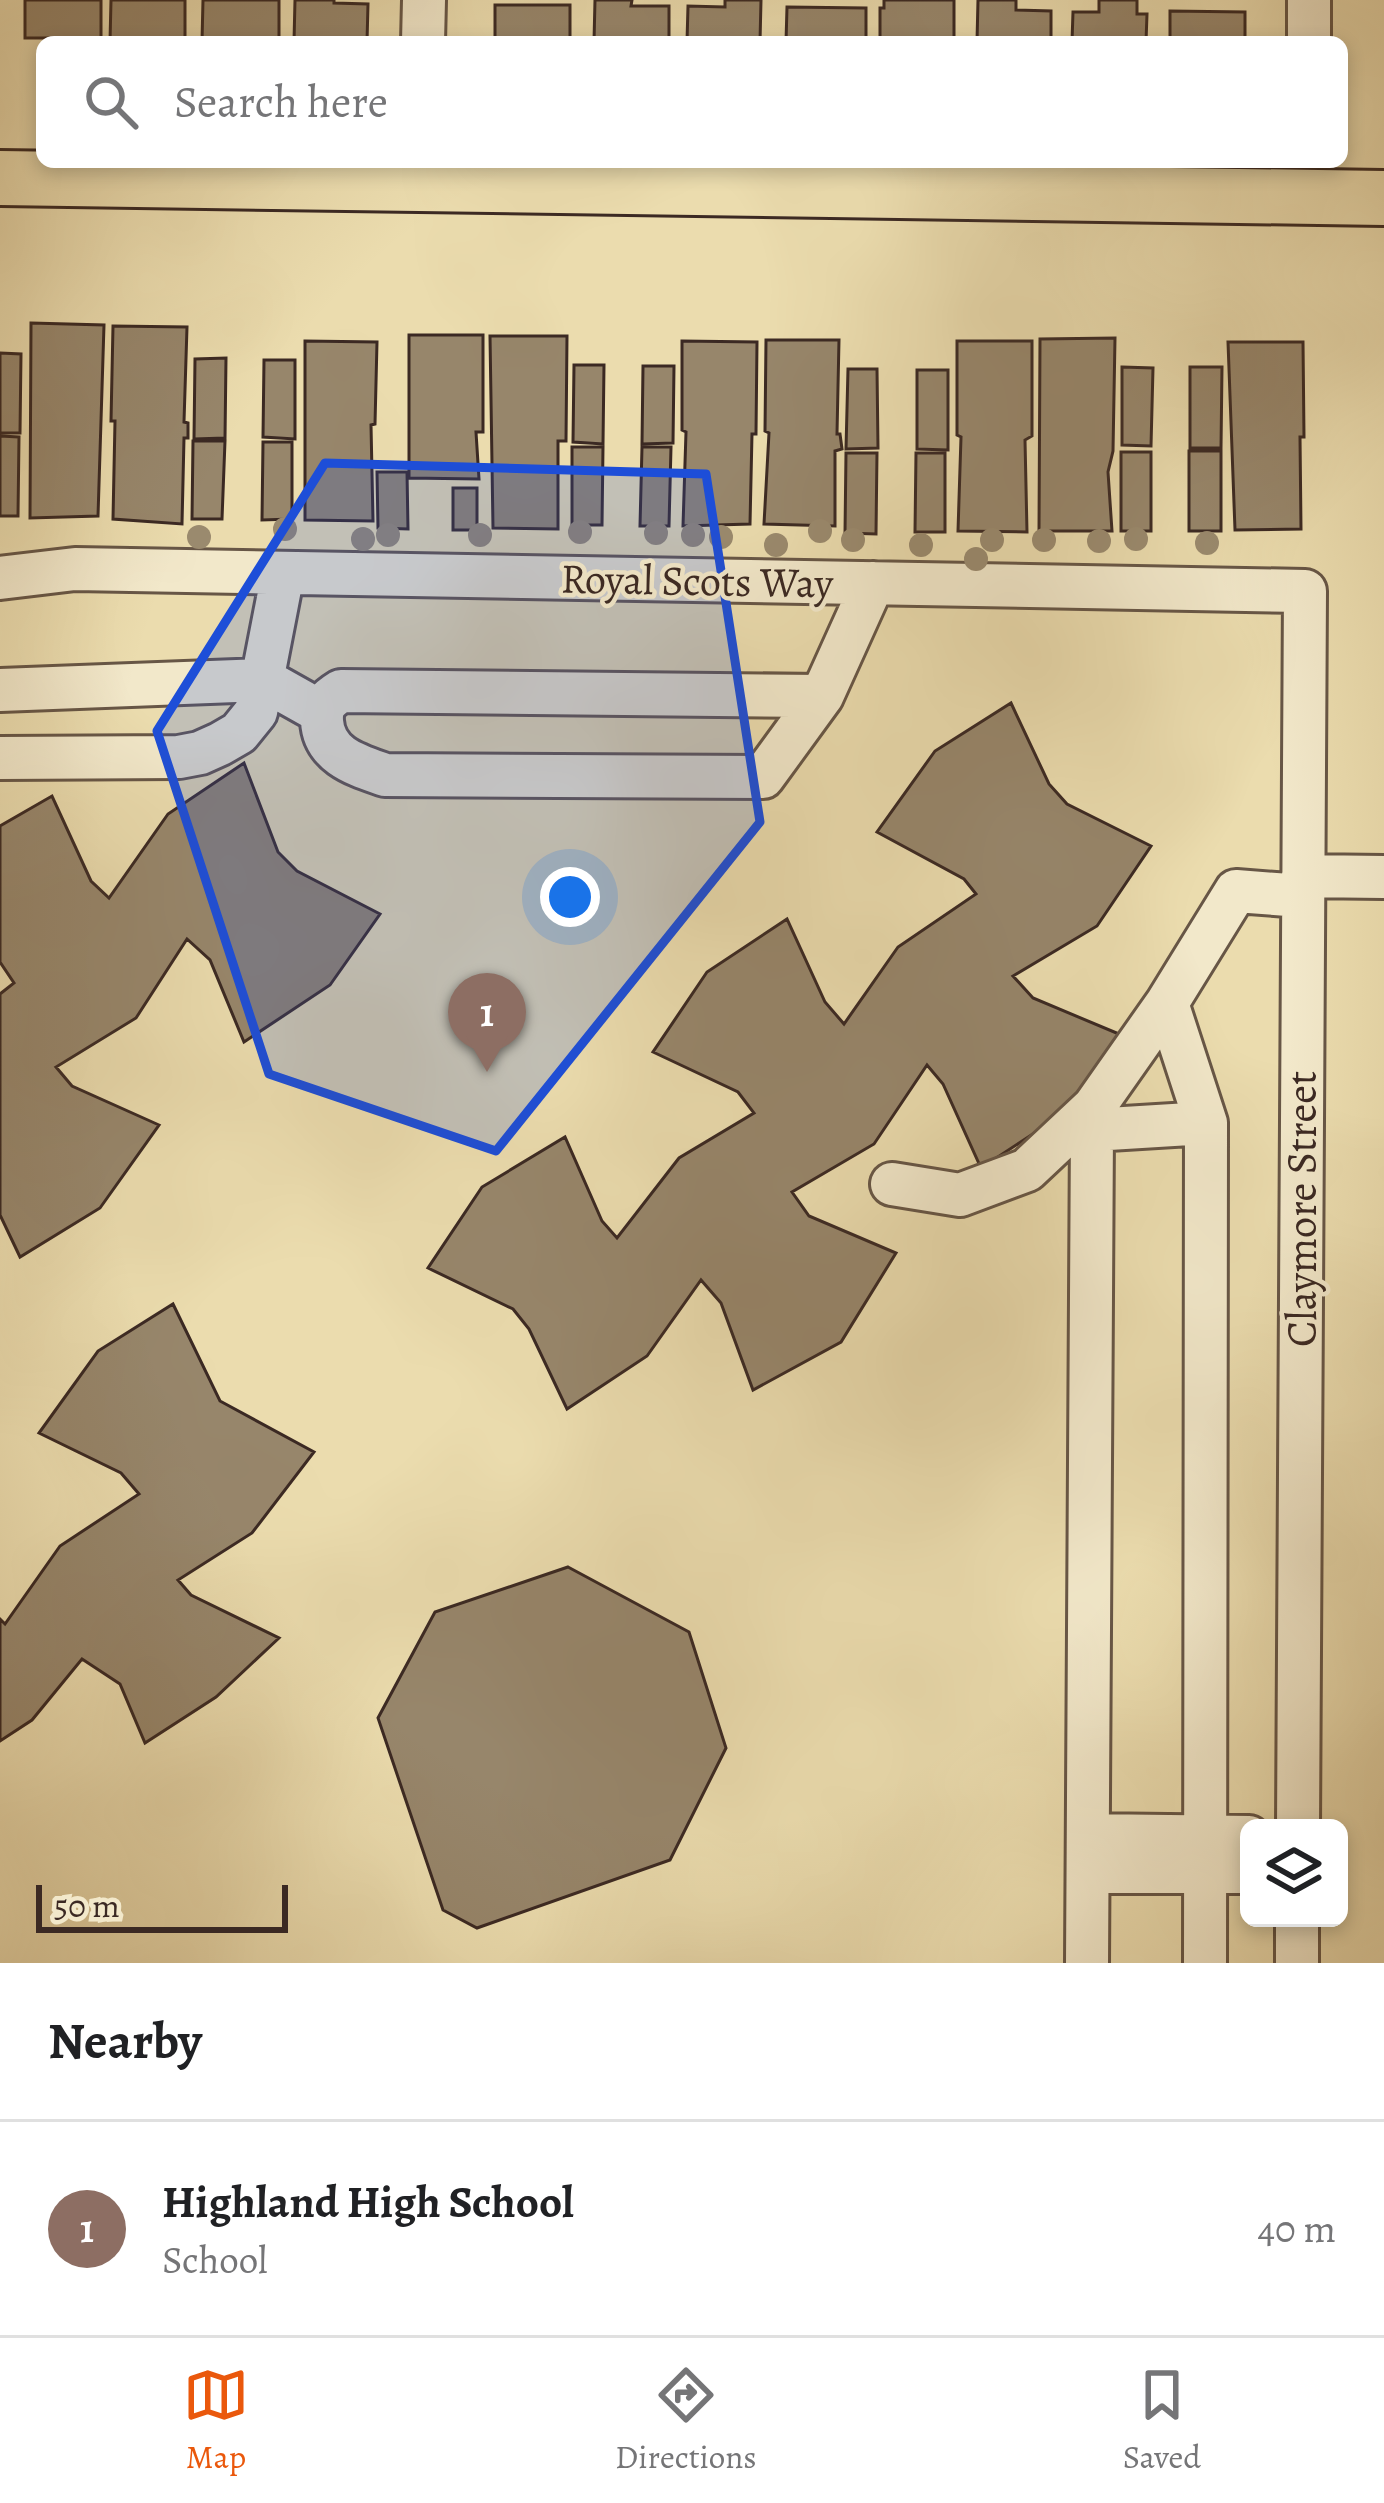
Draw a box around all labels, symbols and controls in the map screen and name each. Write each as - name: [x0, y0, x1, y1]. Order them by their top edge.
- search box: [36, 36, 1348, 168]
- icon: search: [78, 69, 144, 135]
- text: Search here: [174, 71, 388, 133]
- street label: Royal Scots Way: [560, 550, 835, 611]
- your location: [540, 867, 600, 927]
- pin: 1: [448, 973, 526, 1072]
- street label: Claymore Street: [1273, 1071, 1330, 1347]
- map controls: [1240, 1819, 1348, 1927]
- button: layers: [1240, 1819, 1348, 1927]
- scale bar: [36, 1879, 288, 1932]
- text: 50 m: [54, 1883, 120, 1928]
- text: Nearby: [48, 2006, 202, 2076]
- text: Highland High School: [162, 2171, 574, 2233]
- text: 1: [80, 2202, 94, 2255]
- text: 40 m: [1257, 2202, 1336, 2255]
- text: School: [162, 2233, 268, 2286]
- tab: Map: [183, 2362, 249, 2479]
- tab: Directions: [615, 2362, 757, 2479]
- tab: Saved: [1123, 2362, 1201, 2479]

